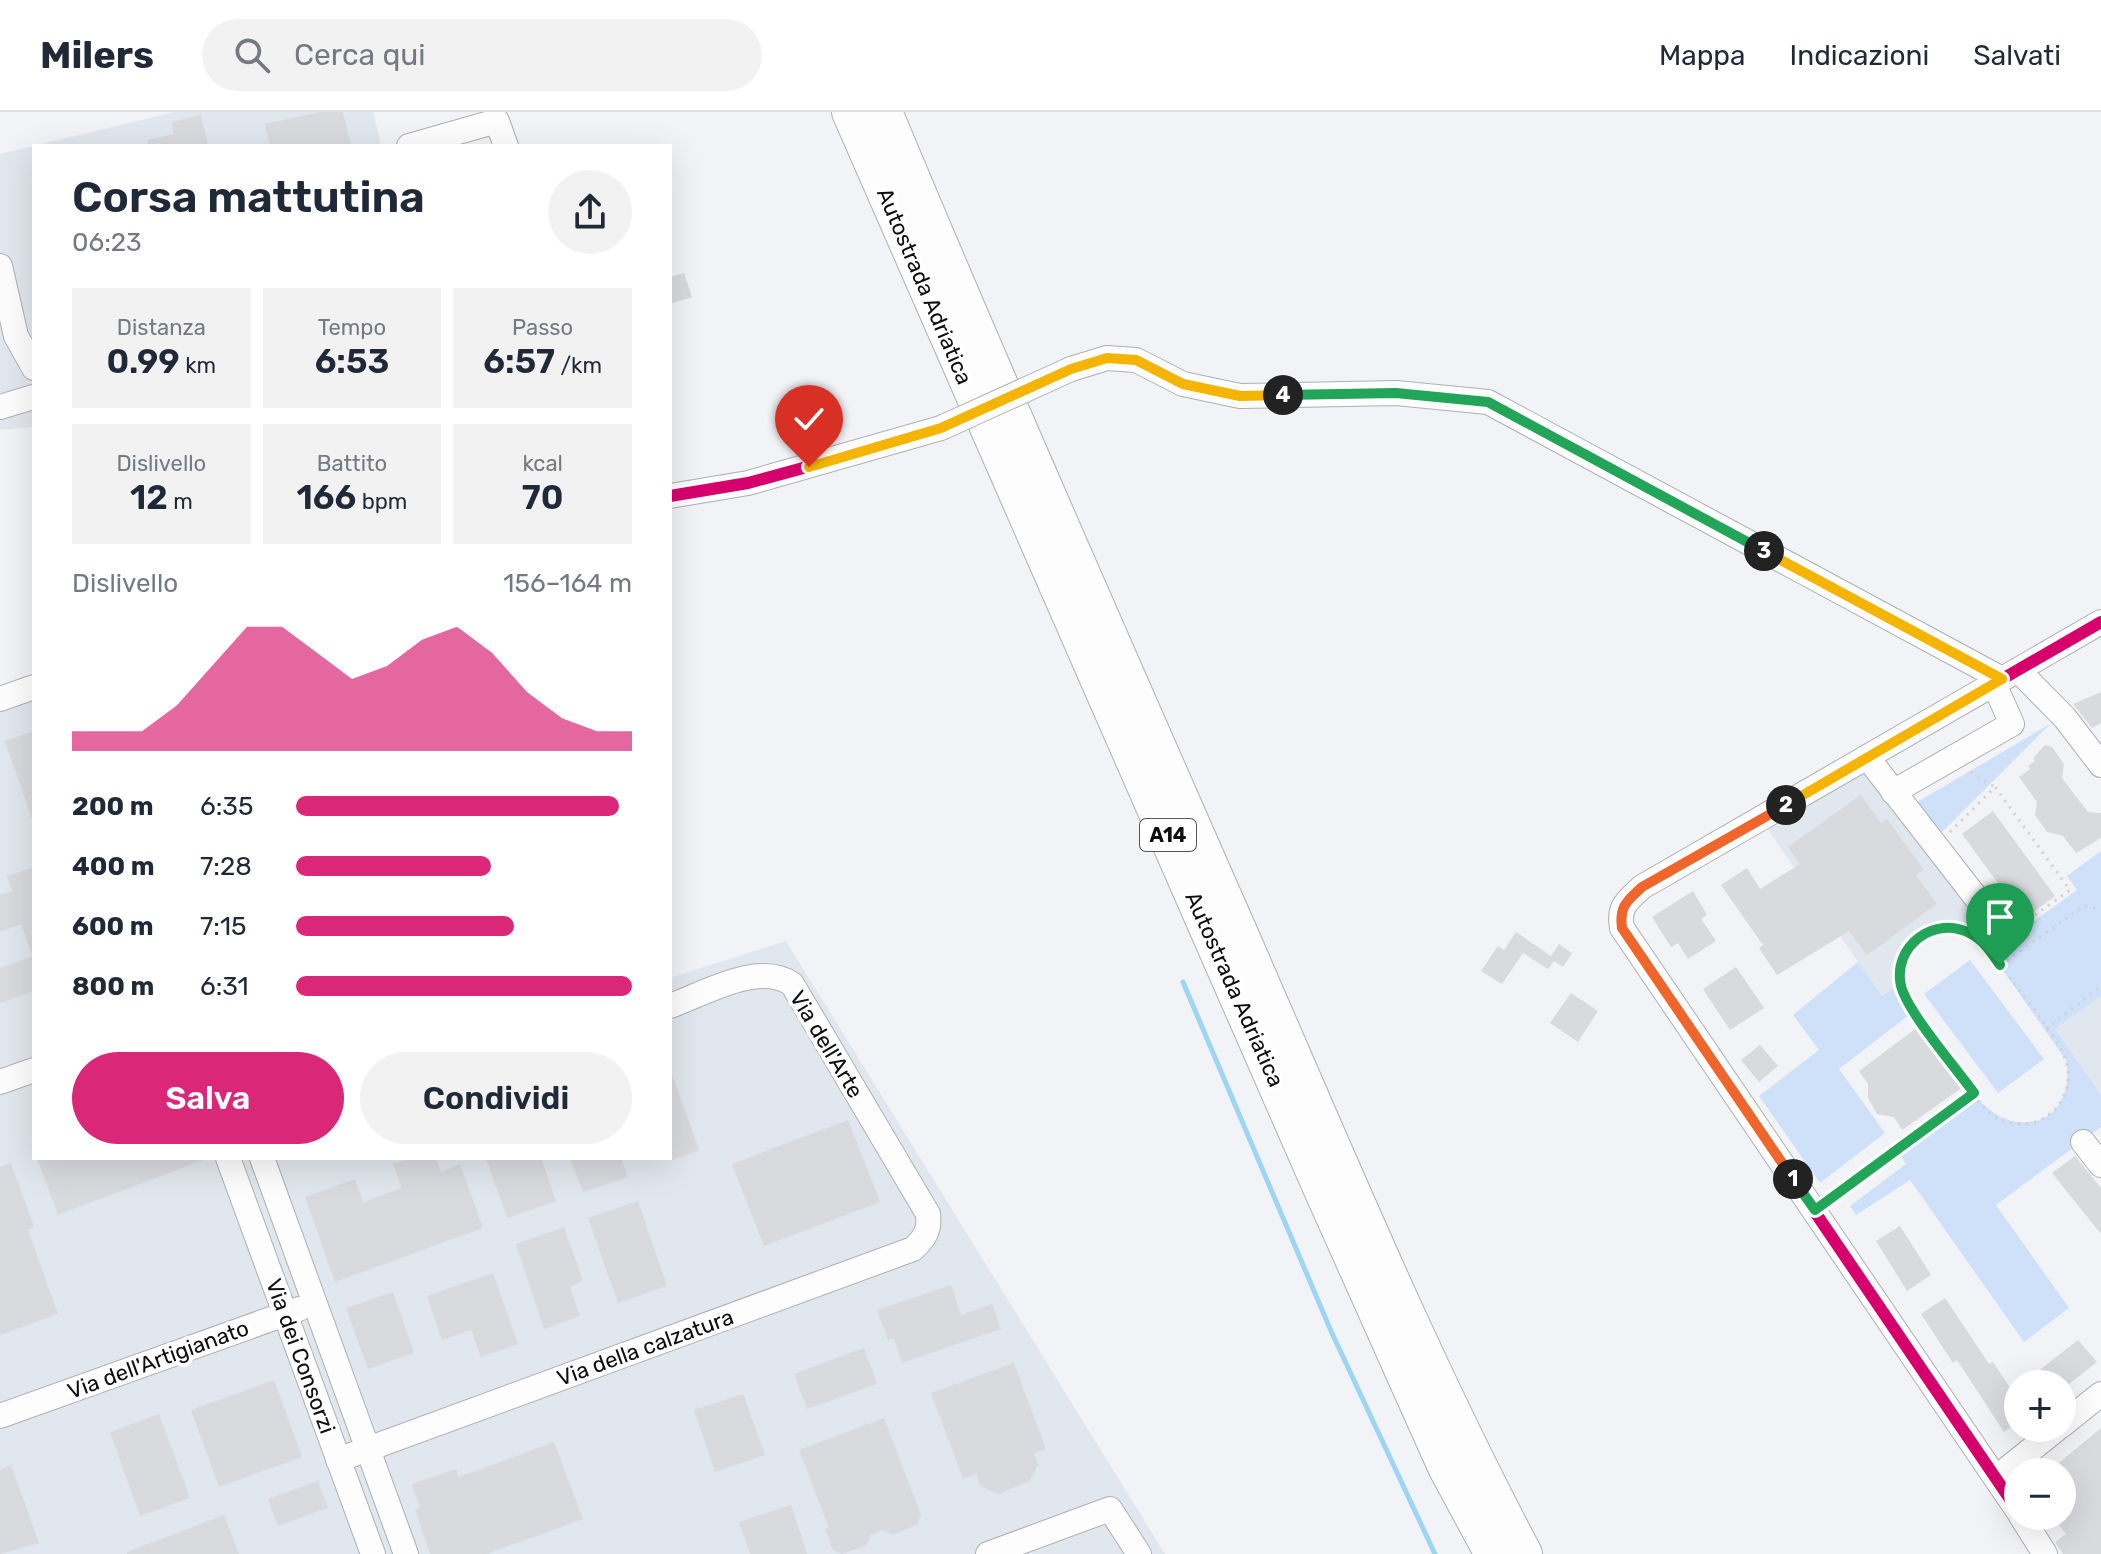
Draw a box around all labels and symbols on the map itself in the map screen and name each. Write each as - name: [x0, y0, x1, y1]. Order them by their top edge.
- street label: Autostrada Adriatica: [871, 184, 978, 389]
- pin: 4: [1263, 375, 1303, 415]
- pin: [775, 385, 843, 467]
- pin: 3: [1744, 531, 1784, 571]
- pin: 2: [1766, 785, 1806, 825]
- road number: A14: [1140, 819, 1196, 851]
- pin: [1966, 883, 2034, 965]
- street label: Autostrada Adriatica: [1179, 887, 1290, 1091]
- street label: Via dell'Arte: [784, 986, 869, 1103]
- pin: 1: [1773, 1159, 1813, 1199]
- street label: Via dei Consorzi: [260, 1275, 341, 1437]
- street label: Via della calzatura: [553, 1303, 737, 1392]
- street label: Via dell'Artigianato: [64, 1314, 252, 1405]

